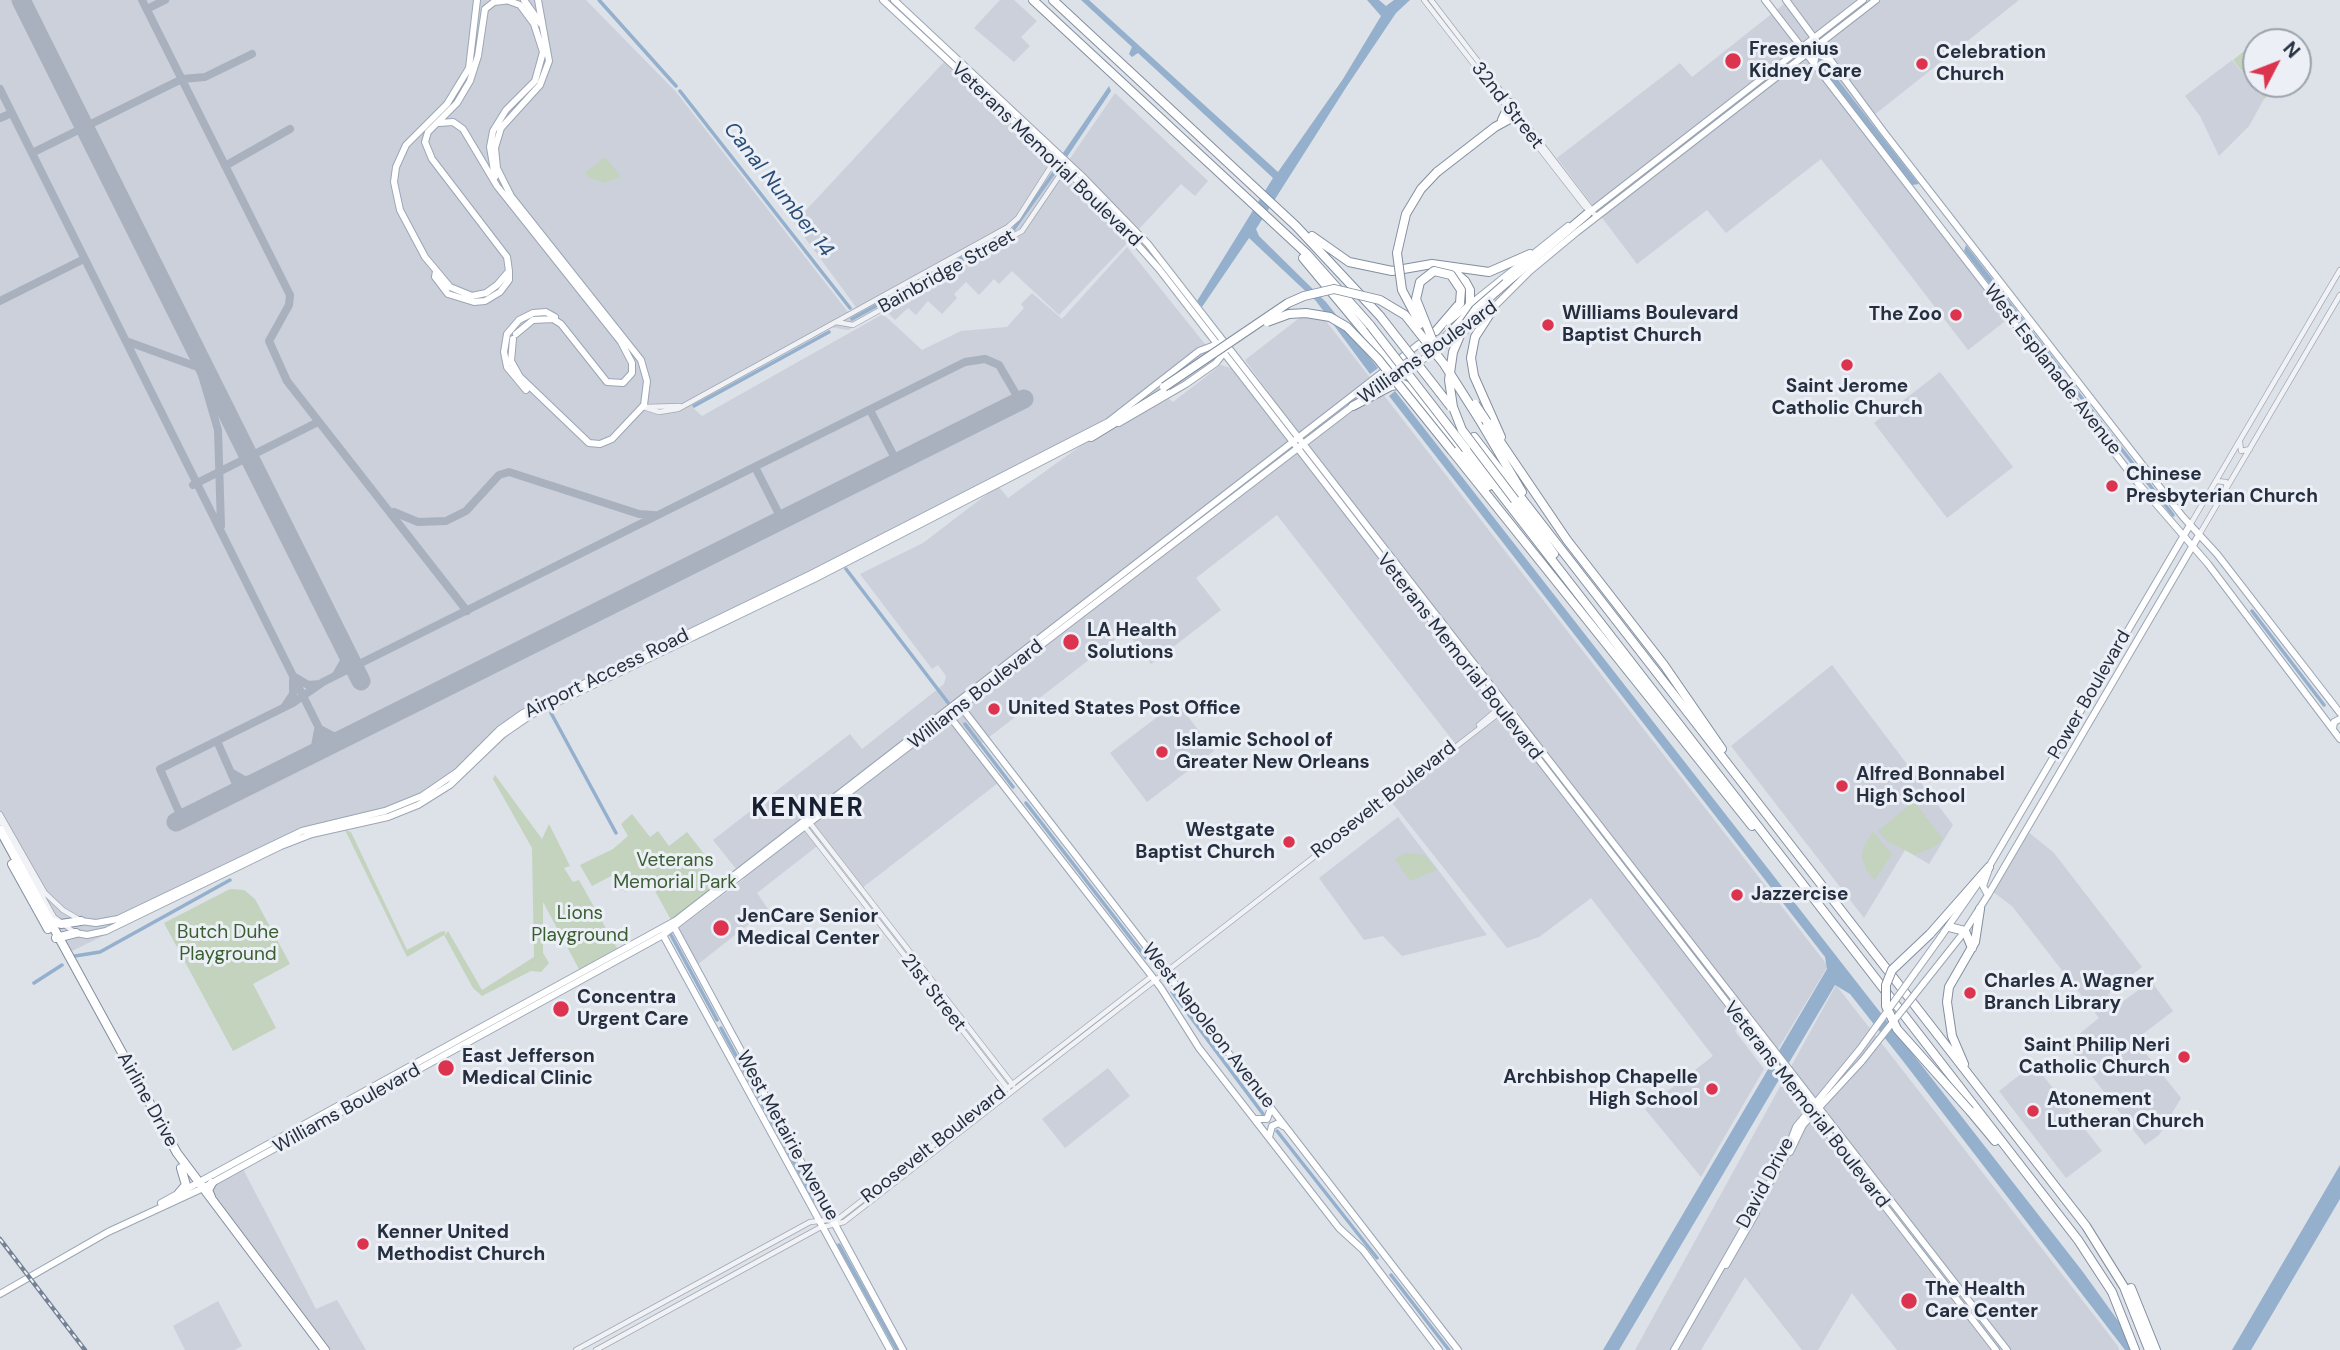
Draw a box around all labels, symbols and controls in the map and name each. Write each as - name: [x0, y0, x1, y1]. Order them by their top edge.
- north arrow: [2242, 28, 2312, 98]
- text: N: [2278, 36, 2305, 63]
- place label: Fresenius Kidney Care: [1749, 39, 1862, 83]
- place label: Celebration Church: [1936, 42, 2046, 86]
- marker: Fresenius Kidney Care: [1723, 51, 1743, 71]
- marker: Celebration Church: [1914, 56, 1930, 72]
- street label: Veterans Memorial Boulevard: [946, 58, 1146, 252]
- street label: 32nd Street: [1466, 58, 1548, 154]
- water label: Canal Number 14: [718, 118, 838, 262]
- street label: Bainbridge Street: [875, 225, 1019, 319]
- street label: West Esplanade Avenue: [1978, 280, 2126, 460]
- street label: Williams Boulevard: [1354, 296, 1502, 410]
- place label: Williams Boulevard Baptist Church: [1562, 303, 1738, 347]
- place label: The Zoo: [1869, 304, 1942, 326]
- marker: The Zoo: [1948, 307, 1964, 323]
- marker: Williams Boulevard Baptist Church: [1540, 317, 1556, 333]
- marker: Saint Jerome Catholic Church: [1839, 357, 1855, 373]
- place label: Saint Jerome Catholic Church: [1771, 376, 1923, 420]
- place label: Chinese Presbyterian Church: [2126, 464, 2318, 508]
- marker: Chinese Presbyterian Church: [2104, 478, 2120, 494]
- street label: Veterans Memorial Boulevard: [1371, 549, 1547, 765]
- place label: LA Health Solutions: [1087, 620, 1177, 664]
- street label: Airport Access Road: [521, 624, 693, 724]
- street label: Power Boulevard: [2044, 626, 2136, 764]
- marker: LA Health Solutions: [1061, 632, 1081, 652]
- street label: Williams Boulevard: [904, 635, 1048, 755]
- place label: United States Post Office: [1008, 698, 1241, 720]
- marker: United States Post Office: [986, 701, 1002, 717]
- place label: Islamic School of Greater New Orleans: [1176, 730, 1370, 774]
- street label: Roosevelt Boulevard: [1307, 737, 1461, 863]
- marker: Islamic School of Greater New Orleans: [1154, 744, 1170, 760]
- place label: Alfred Bonnabel High School: [1856, 764, 2005, 808]
- marker: Alfred Bonnabel High School: [1834, 778, 1850, 794]
- district label: KENNER: [752, 793, 864, 825]
- place label: Westgate Baptist Church: [1135, 820, 1275, 864]
- marker: Westgate Baptist Church: [1281, 834, 1297, 850]
- park label: Veterans Memorial Park: [613, 850, 737, 894]
- place label: Jazzercise: [1751, 884, 1848, 906]
- marker: Jazzercise: [1729, 887, 1745, 903]
- park label: Lions Playground: [531, 903, 629, 947]
- place label: JenCare Senior Medical Center: [737, 906, 880, 950]
- marker: JenCare Senior Medical Center: [711, 918, 731, 938]
- park label: Butch Duhe Playground: [177, 922, 279, 966]
- street label: West Napoleon Avenue: [1136, 939, 1280, 1113]
- street label: 21st Street: [896, 950, 970, 1036]
- place label: Charles A. Wagner Branch Library: [1984, 971, 2154, 1015]
- marker: Charles A. Wagner Branch Library: [1962, 985, 1978, 1001]
- place label: Concentra Urgent Care: [577, 987, 689, 1031]
- street label: Veterans Memorial Boulevard: [1718, 997, 1894, 1213]
- marker: Concentra Urgent Care: [551, 999, 571, 1019]
- place label: Saint Philip Neri Catholic Church: [2019, 1035, 2170, 1079]
- place label: East Jefferson Medical Clinic: [462, 1046, 595, 1090]
- street label: West Metairie Avenue: [731, 1047, 843, 1225]
- street label: Airline Drive: [112, 1049, 182, 1151]
- marker: Saint Philip Neri Catholic Church: [2176, 1049, 2192, 1065]
- marker: East Jefferson Medical Clinic: [436, 1058, 456, 1078]
- street label: Williams Boulevard: [270, 1059, 424, 1159]
- place label: Archbishop Chapelle High School: [1503, 1067, 1698, 1111]
- marker: Archbishop Chapelle High School: [1704, 1081, 1720, 1097]
- street label: Roosevelt Boulevard: [857, 1082, 1011, 1208]
- place label: Atonement Lutheran Church: [2047, 1089, 2204, 1133]
- marker: Atonement Lutheran Church: [2025, 1103, 2041, 1119]
- street label: David Drive: [1733, 1134, 1799, 1232]
- place label: Kenner United Methodist Church: [377, 1222, 545, 1266]
- marker: Kenner United Methodist Church: [355, 1236, 371, 1252]
- place label: The Health Care Center: [1925, 1279, 2038, 1323]
- marker: The Health Care Center: [1899, 1291, 1919, 1311]

